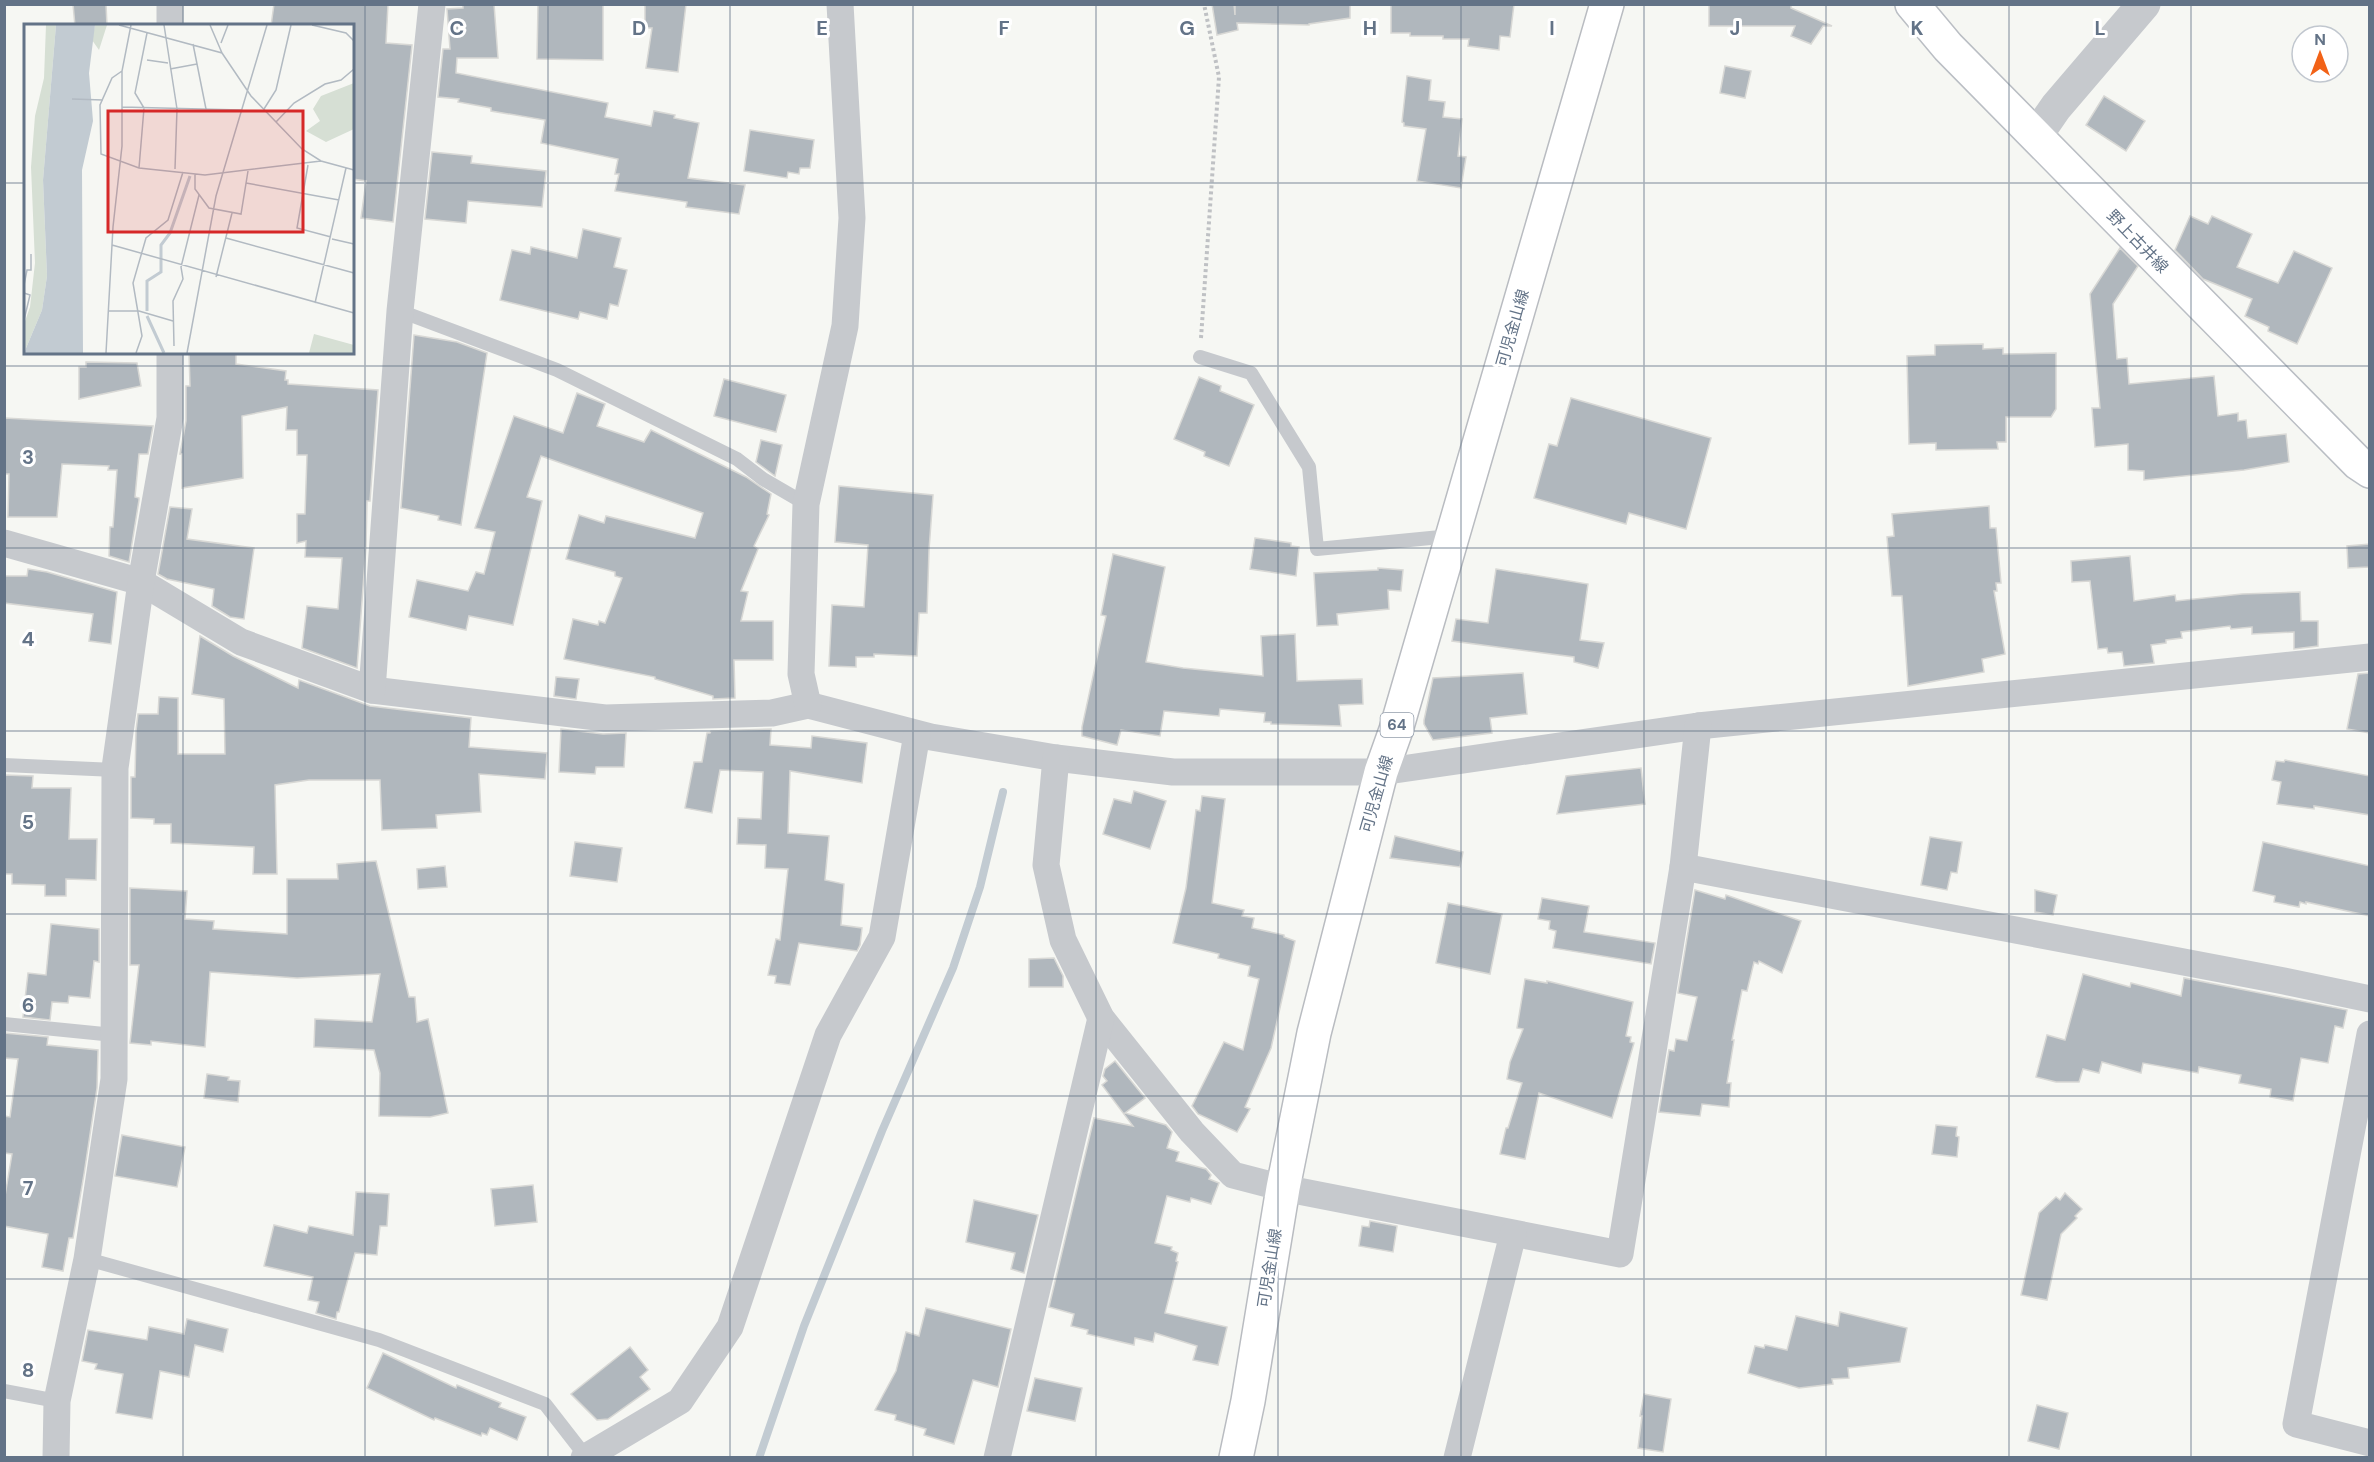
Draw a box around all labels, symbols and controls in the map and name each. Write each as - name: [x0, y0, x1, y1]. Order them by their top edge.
- text: C: [450, 15, 464, 41]
- text: D: [632, 15, 646, 41]
- text: E: [816, 15, 828, 41]
- text: F: [998, 15, 1010, 41]
- text: G: [1179, 15, 1195, 41]
- text: H: [1363, 15, 1377, 41]
- text: I: [1549, 15, 1555, 41]
- text: J: [1730, 15, 1740, 41]
- text: K: [1910, 15, 1924, 41]
- text: L: [2094, 15, 2106, 41]
- inset map: [24, 24, 354, 354]
- north arrow: [2290, 24, 2350, 84]
- text: N: [2314, 29, 2326, 50]
- street label: 野上古井線: [2102, 205, 2173, 277]
- street label: 可児金山線: [1491, 287, 1534, 369]
- text: 3: [22, 444, 34, 470]
- text: 4: [22, 626, 35, 652]
- road number: 64: [1380, 713, 1414, 737]
- street label: 可児金山線: [1355, 753, 1398, 835]
- text: 5: [22, 809, 34, 835]
- text: 6: [22, 992, 34, 1018]
- text: 7: [23, 1175, 34, 1201]
- street label: 可児金山線: [1253, 1227, 1286, 1309]
- text: 8: [22, 1357, 34, 1383]

